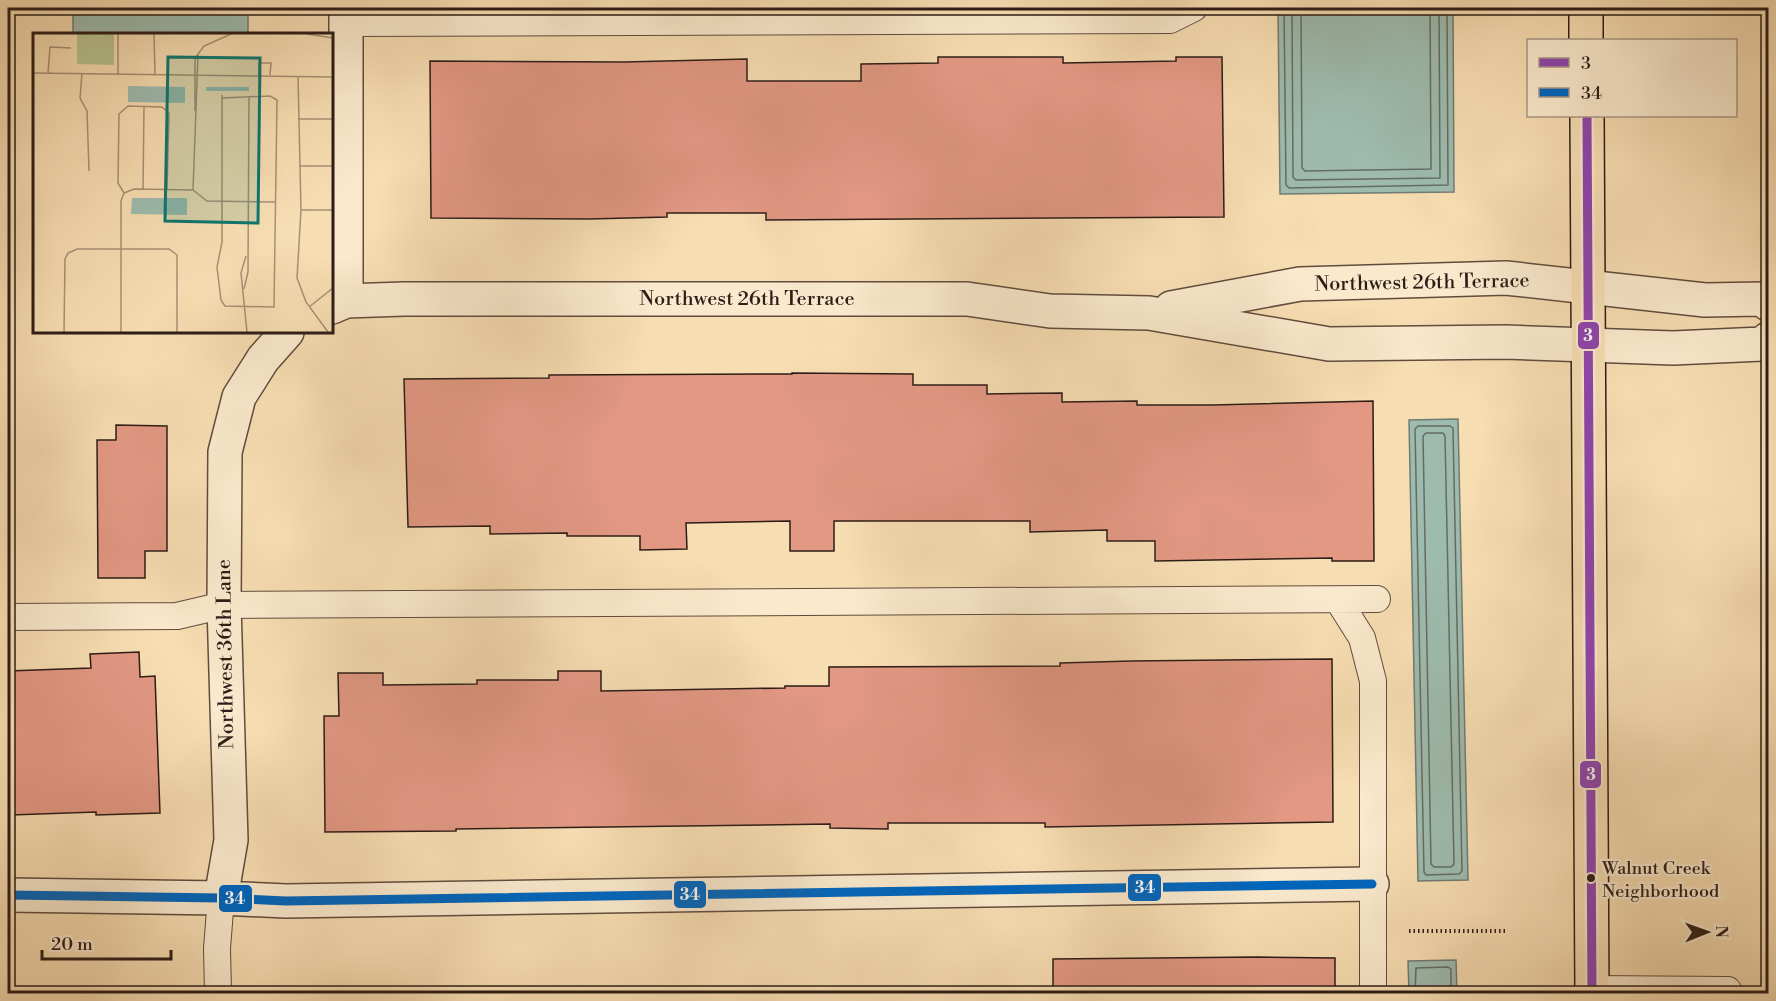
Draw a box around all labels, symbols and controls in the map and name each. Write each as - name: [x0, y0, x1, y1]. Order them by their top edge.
- inset map: [33, 33, 333, 333]
- legend: [1527, 39, 1737, 117]
- text: 3: [1581, 52, 1591, 75]
- text: 34: [1581, 82, 1602, 105]
- street label: Northwest 26th Terrace: [1314, 269, 1530, 297]
- street label: Northwest 26th Terrace: [639, 287, 855, 312]
- line badge: 3: [1577, 321, 1600, 350]
- text: 3: [1583, 326, 1593, 346]
- street label: Northwest 36th Lane: [212, 559, 240, 749]
- line badge: 3: [1579, 760, 1602, 789]
- text: 3: [1586, 765, 1596, 785]
- place label: Walnut Creek Neighborhood: [1601, 857, 1720, 903]
- marker: Walnut Creek Neighborhood: [1585, 872, 1597, 884]
- line badge: 34: [1127, 873, 1162, 902]
- text: 34: [1135, 878, 1156, 898]
- line badge: 34: [673, 880, 707, 909]
- line badge: 34: [218, 884, 253, 913]
- text: 34: [680, 885, 701, 905]
- text: 34: [225, 889, 246, 909]
- north arrow: [1677, 902, 1737, 962]
- scale bar: [42, 923, 171, 961]
- text: N: [1711, 925, 1731, 939]
- text: 20 m: [51, 933, 93, 956]

